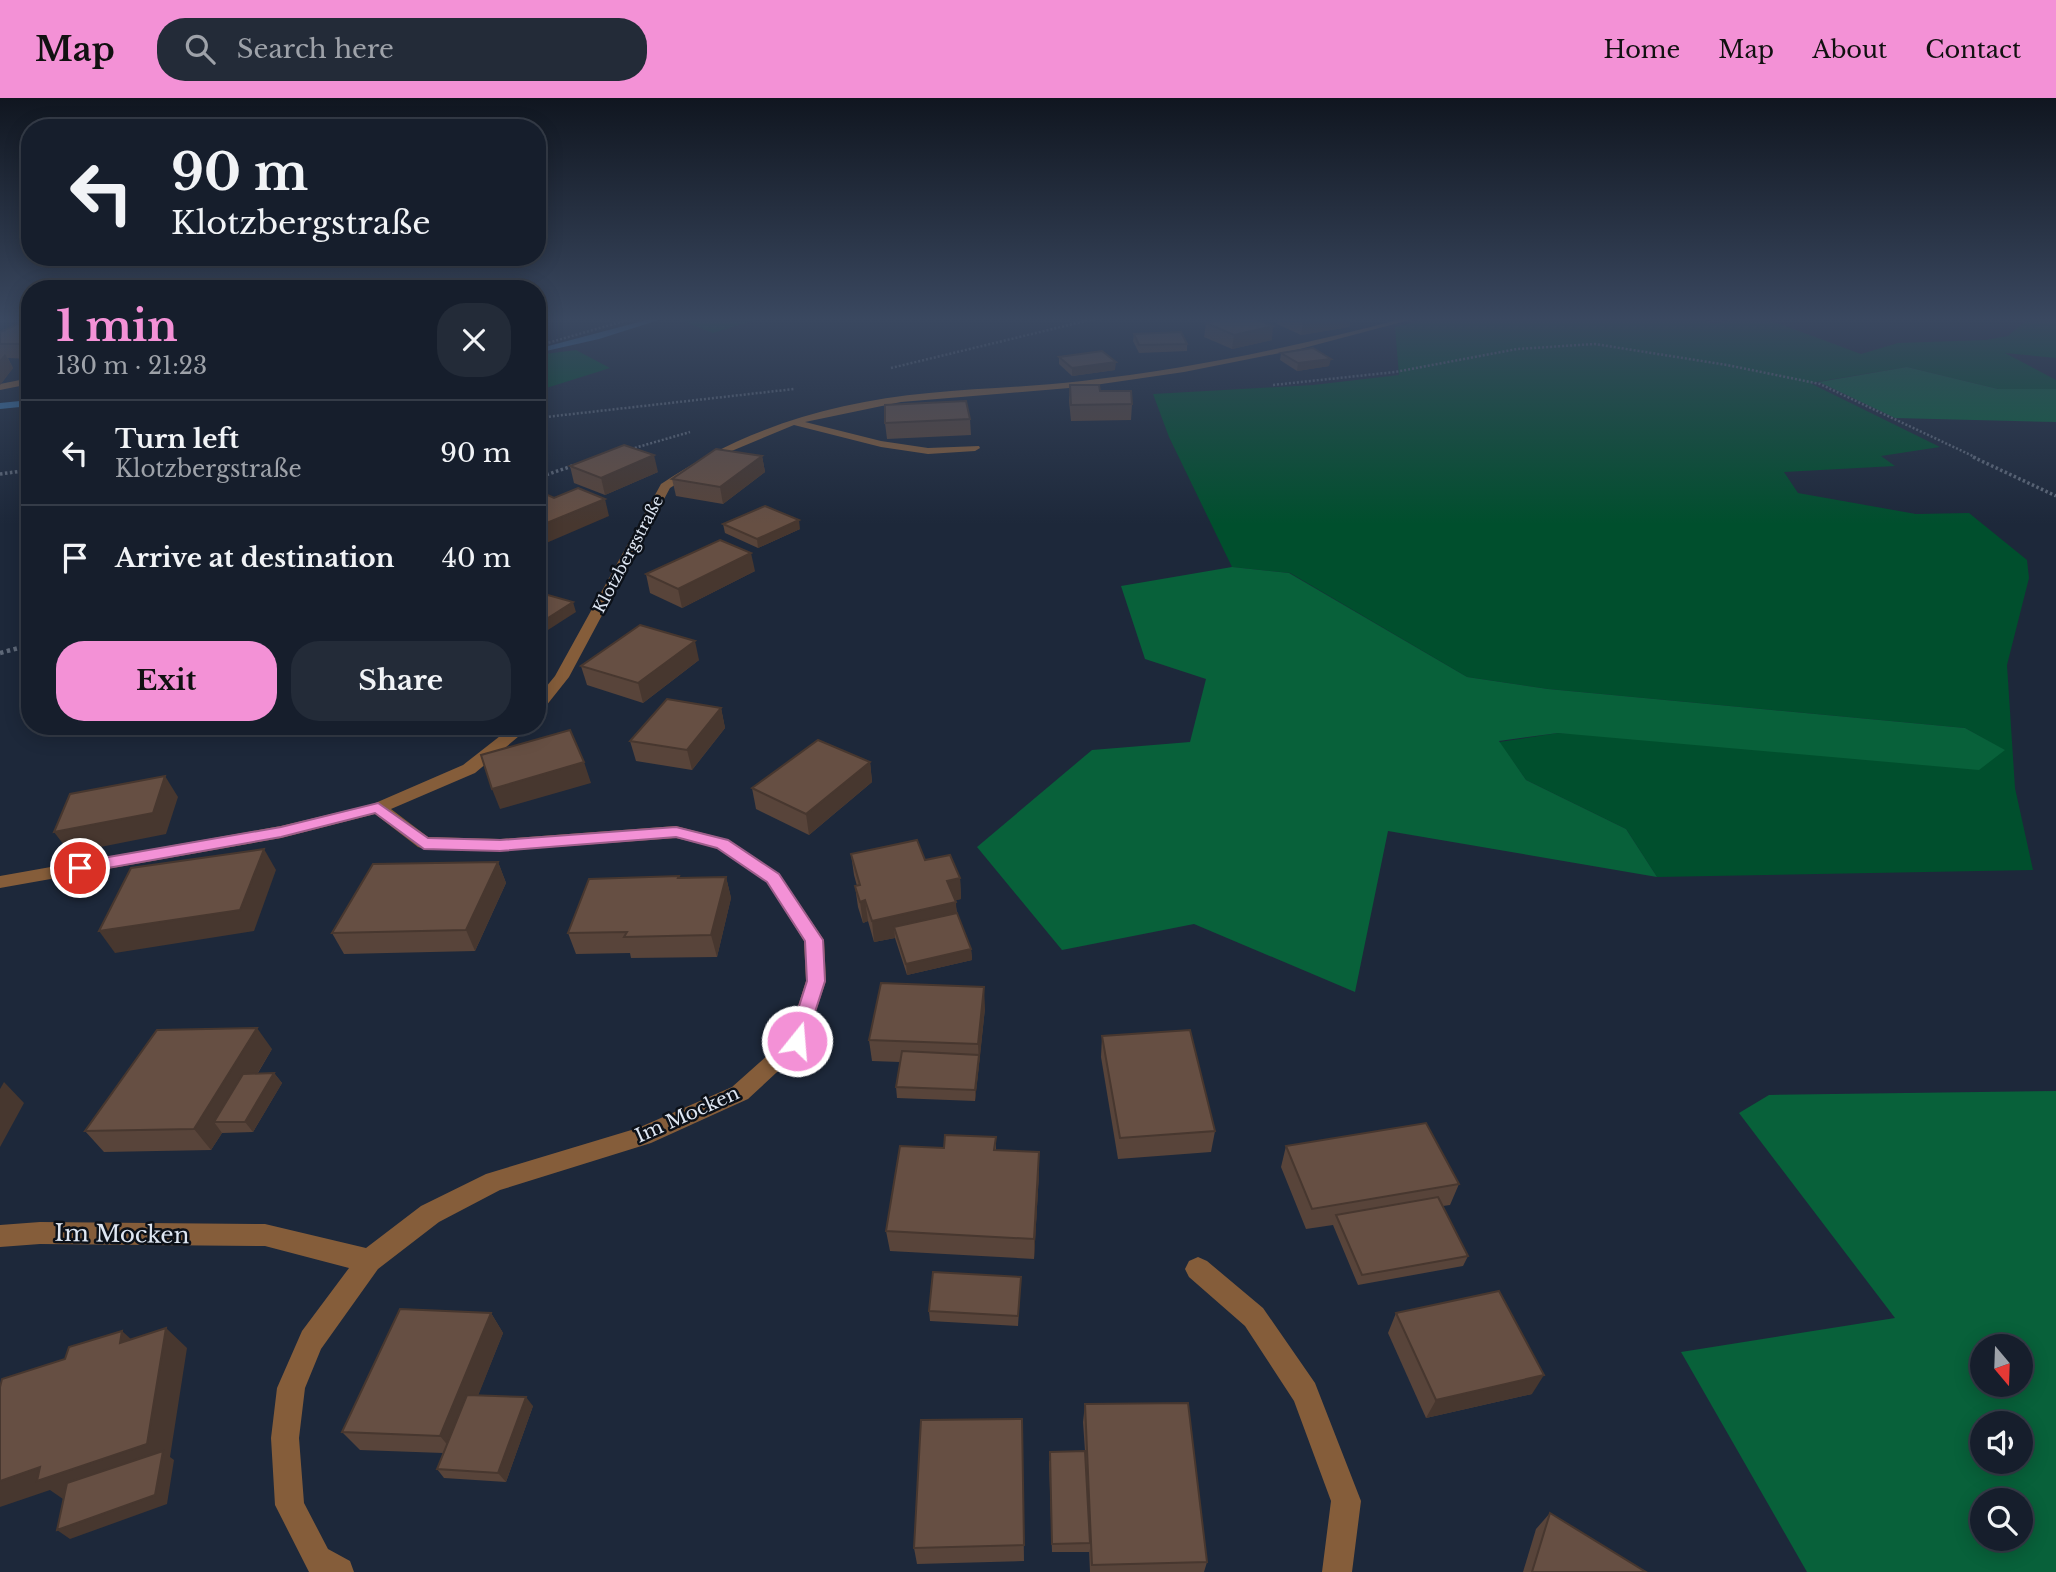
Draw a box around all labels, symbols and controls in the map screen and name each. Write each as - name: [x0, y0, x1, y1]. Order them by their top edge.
- search box: [157, 18, 647, 81]
- text: Map: [35, 29, 115, 70]
- icon: search: [181, 30, 219, 68]
- text: Search here: [237, 33, 394, 65]
- text: Home: [1604, 35, 1680, 64]
- text: Map: [1718, 35, 1774, 64]
- text: About: [1812, 35, 1887, 64]
- text: Contact: [1925, 35, 2021, 64]
- text: 90 m: [171, 142, 308, 203]
- icon: left: [56, 147, 147, 238]
- text: Klotzbergstraße: [171, 203, 431, 243]
- text: 1 min: [56, 300, 178, 352]
- button: close: [437, 303, 511, 377]
- text: 130 m · 21:23: [56, 352, 207, 380]
- text: Turn left: [115, 423, 239, 455]
- icon: left: [56, 434, 94, 472]
- text: 90 m: [440, 437, 511, 469]
- text: Klotzbergstraße: [115, 455, 302, 483]
- street label: Klotzbergstraße: [589, 492, 667, 616]
- icon: arrive: [56, 539, 94, 577]
- text: Arrive at destination: [115, 542, 395, 574]
- text: 40 m: [442, 542, 511, 574]
- button: Exit: [56, 641, 277, 721]
- button: Share: [291, 641, 511, 721]
- pin: [50, 838, 110, 898]
- icon: arrive: [61, 849, 99, 887]
- position arrow: [760, 1004, 834, 1078]
- street label: Im Mocken: [632, 1081, 743, 1148]
- street label: Im Mocken: [54, 1219, 190, 1249]
- north arrow: [1970, 1334, 2034, 1396]
- map controls: [1970, 1334, 2033, 1551]
- button: sound: [1970, 1411, 2033, 1474]
- button: search: [1970, 1488, 2033, 1551]

